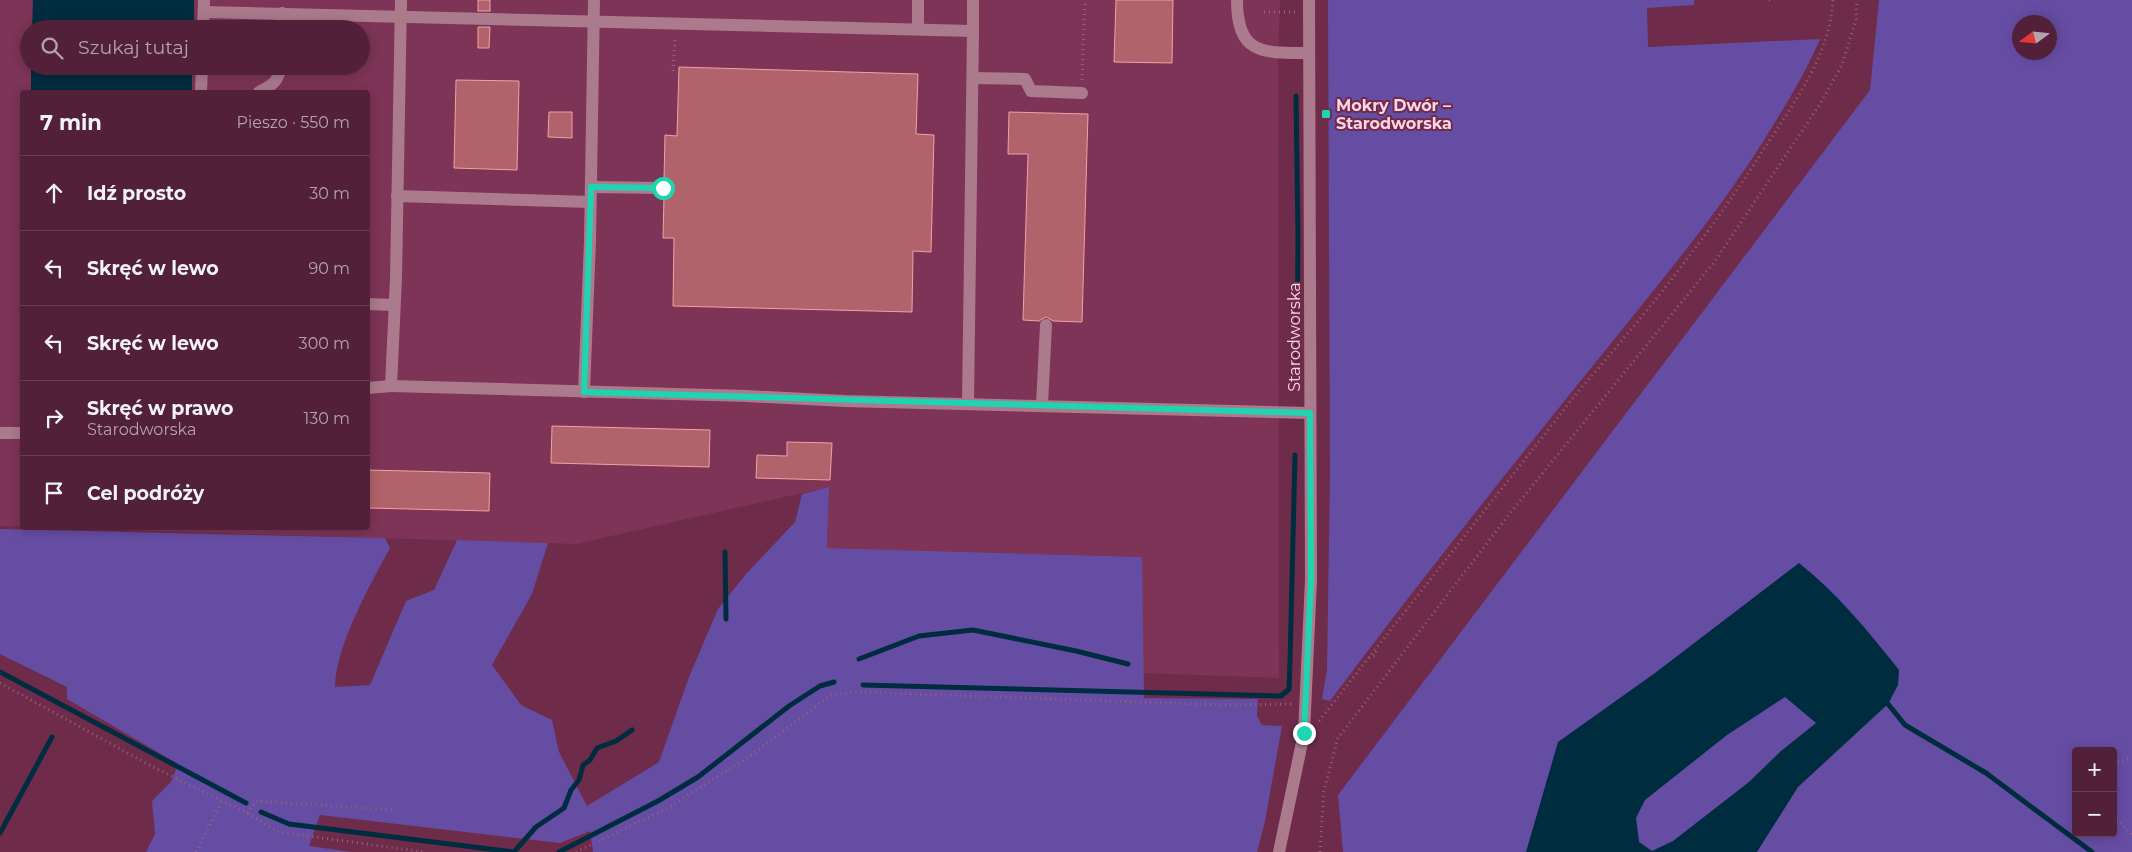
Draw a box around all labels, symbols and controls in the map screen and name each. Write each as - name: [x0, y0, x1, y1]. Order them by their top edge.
- north arrow: [2012, 15, 2057, 60]
- search box: [20, 20, 370, 75]
- icon: search: [38, 34, 66, 62]
- text: Szukaj tutaj: [78, 36, 189, 59]
- place label: Mokry Dwór – Starodworska: [1336, 96, 1452, 133]
- marker: Mokry Dwór – Starodworska: [1320, 108, 1332, 120]
- text: 7 min: [40, 110, 102, 135]
- text: Pieszo · 550 m: [236, 113, 350, 132]
- route start: [652, 177, 675, 200]
- icon: ahead: [40, 179, 68, 207]
- text: Idź prosto: [87, 182, 186, 205]
- text: 30 m: [309, 184, 350, 203]
- icon: left: [40, 254, 68, 282]
- text: Skręć w lewo: [87, 257, 219, 280]
- text: 90 m: [308, 259, 350, 278]
- street label: Starodworska: [1285, 282, 1304, 392]
- icon: left: [40, 329, 68, 357]
- text: Skręć w lewo: [87, 332, 219, 355]
- text: 300 m: [299, 334, 350, 353]
- text: Skręć w prawo: [87, 397, 233, 420]
- icon: right: [40, 404, 68, 432]
- text: 130 m: [303, 409, 350, 428]
- text: Starodworska: [87, 420, 196, 439]
- icon: arrive: [40, 479, 68, 507]
- text: Cel podróży: [87, 482, 204, 505]
- route end: [1293, 722, 1316, 745]
- map controls: [2072, 747, 2117, 837]
- button: +: [2072, 747, 2117, 792]
- button: −: [2072, 792, 2117, 837]

